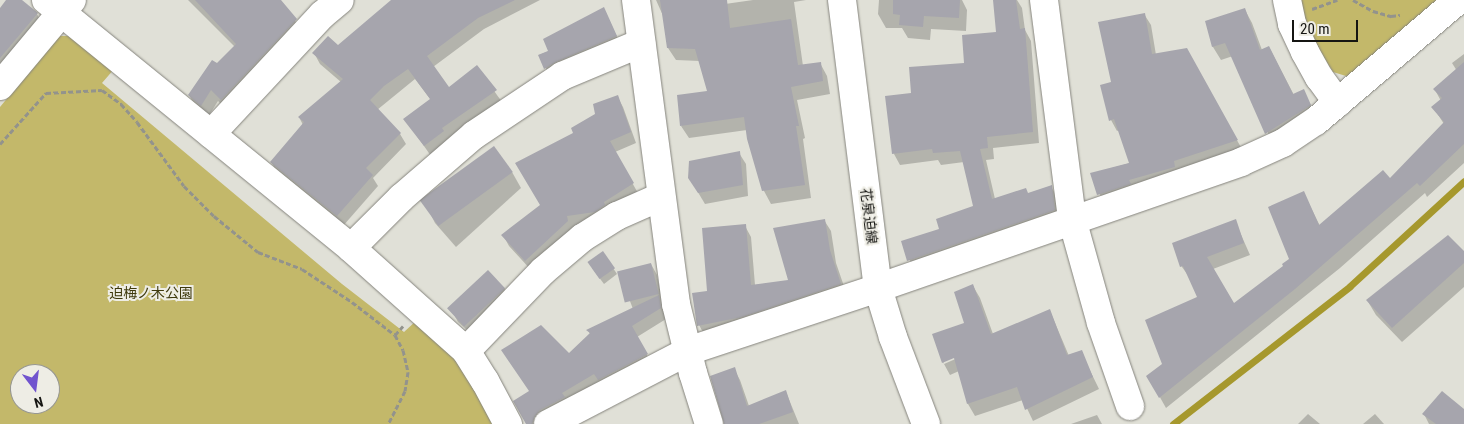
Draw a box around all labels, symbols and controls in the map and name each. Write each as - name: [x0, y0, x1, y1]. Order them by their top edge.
- scale bar: [1294, 10, 1360, 42]
- text: 20 m: [1300, 20, 1330, 38]
- street label: 花泉迫線: [857, 187, 881, 245]
- park label: 迫梅ノ木公園: [109, 285, 193, 301]
- north arrow: [10, 364, 60, 414]
- text: N: [32, 394, 45, 411]

